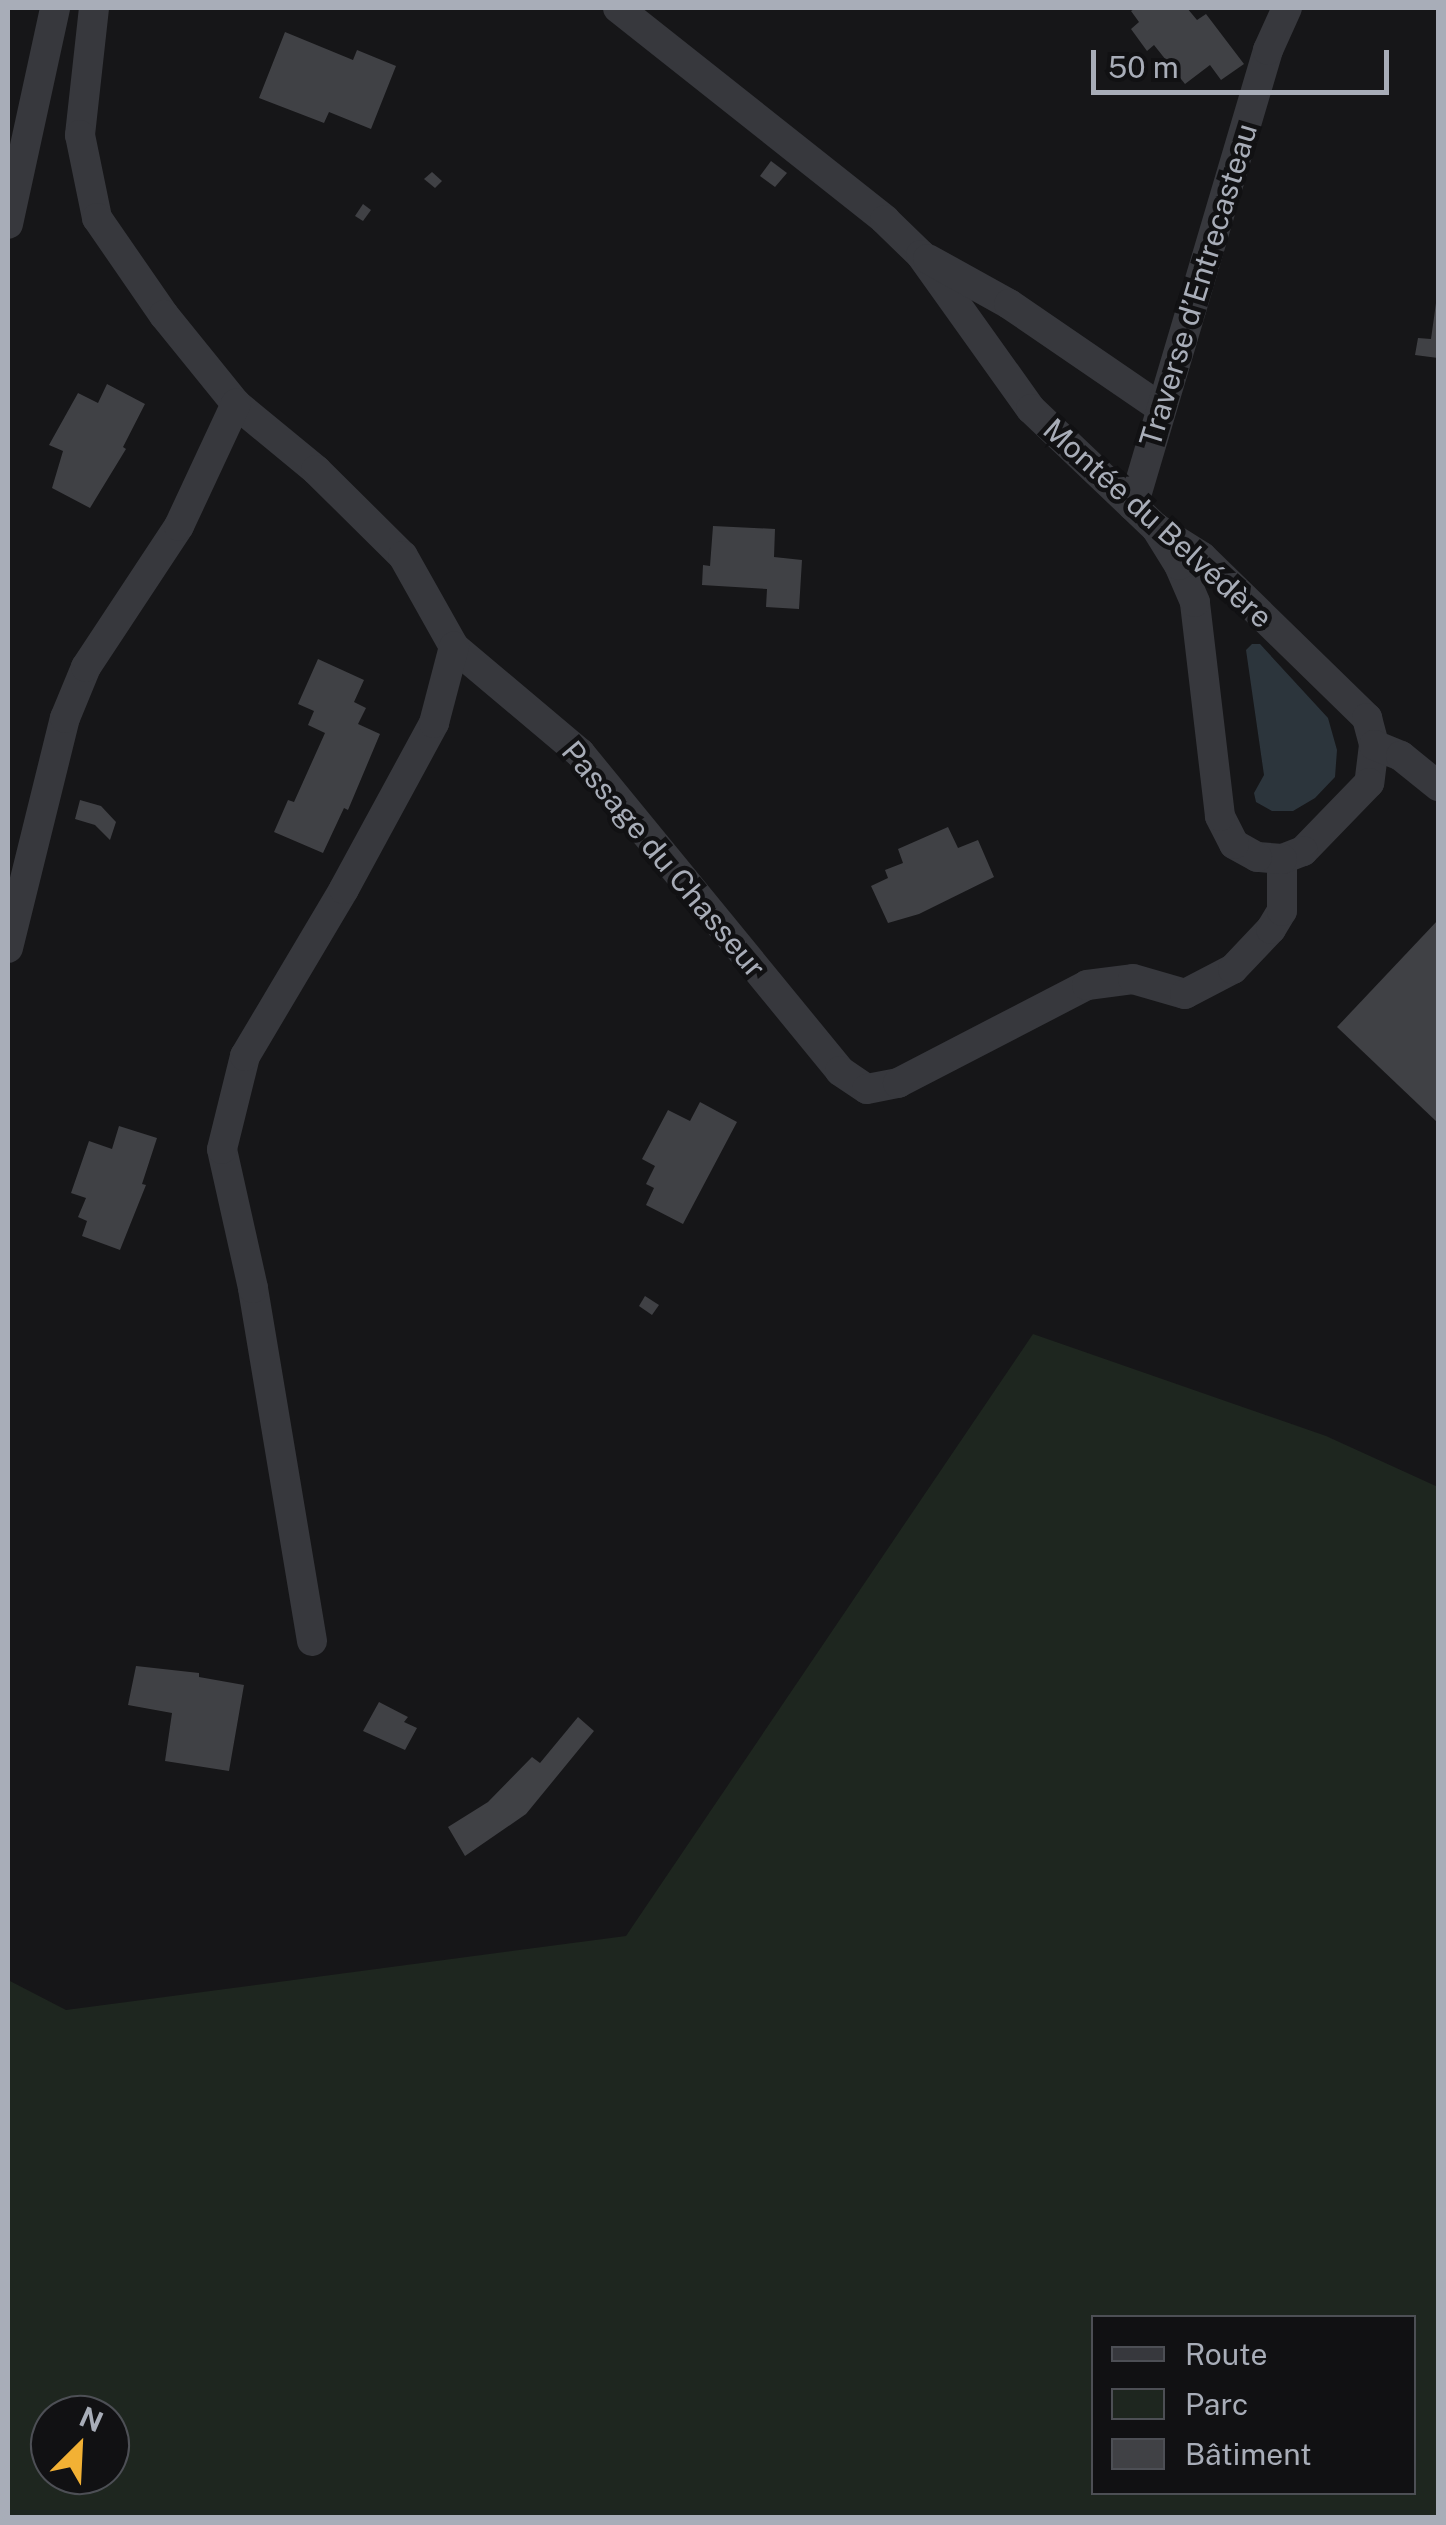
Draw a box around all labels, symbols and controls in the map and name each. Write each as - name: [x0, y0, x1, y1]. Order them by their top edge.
- scale bar: [1096, 30, 1394, 92]
- text: 50 m: [1108, 49, 1179, 85]
- street label: Traverse d’Entrecasteau: [1132, 119, 1264, 451]
- street label: Montée du Belvédère: [1036, 411, 1280, 635]
- street label: Passage du Chasseur: [554, 733, 774, 985]
- legend: [1091, 2315, 1416, 2495]
- text: Route: [1185, 2336, 1267, 2372]
- text: Parc: [1185, 2386, 1248, 2422]
- north arrow: [30, 2395, 130, 2495]
- text: N: [75, 2399, 108, 2438]
- text: Bâtiment: [1185, 2436, 1312, 2472]

